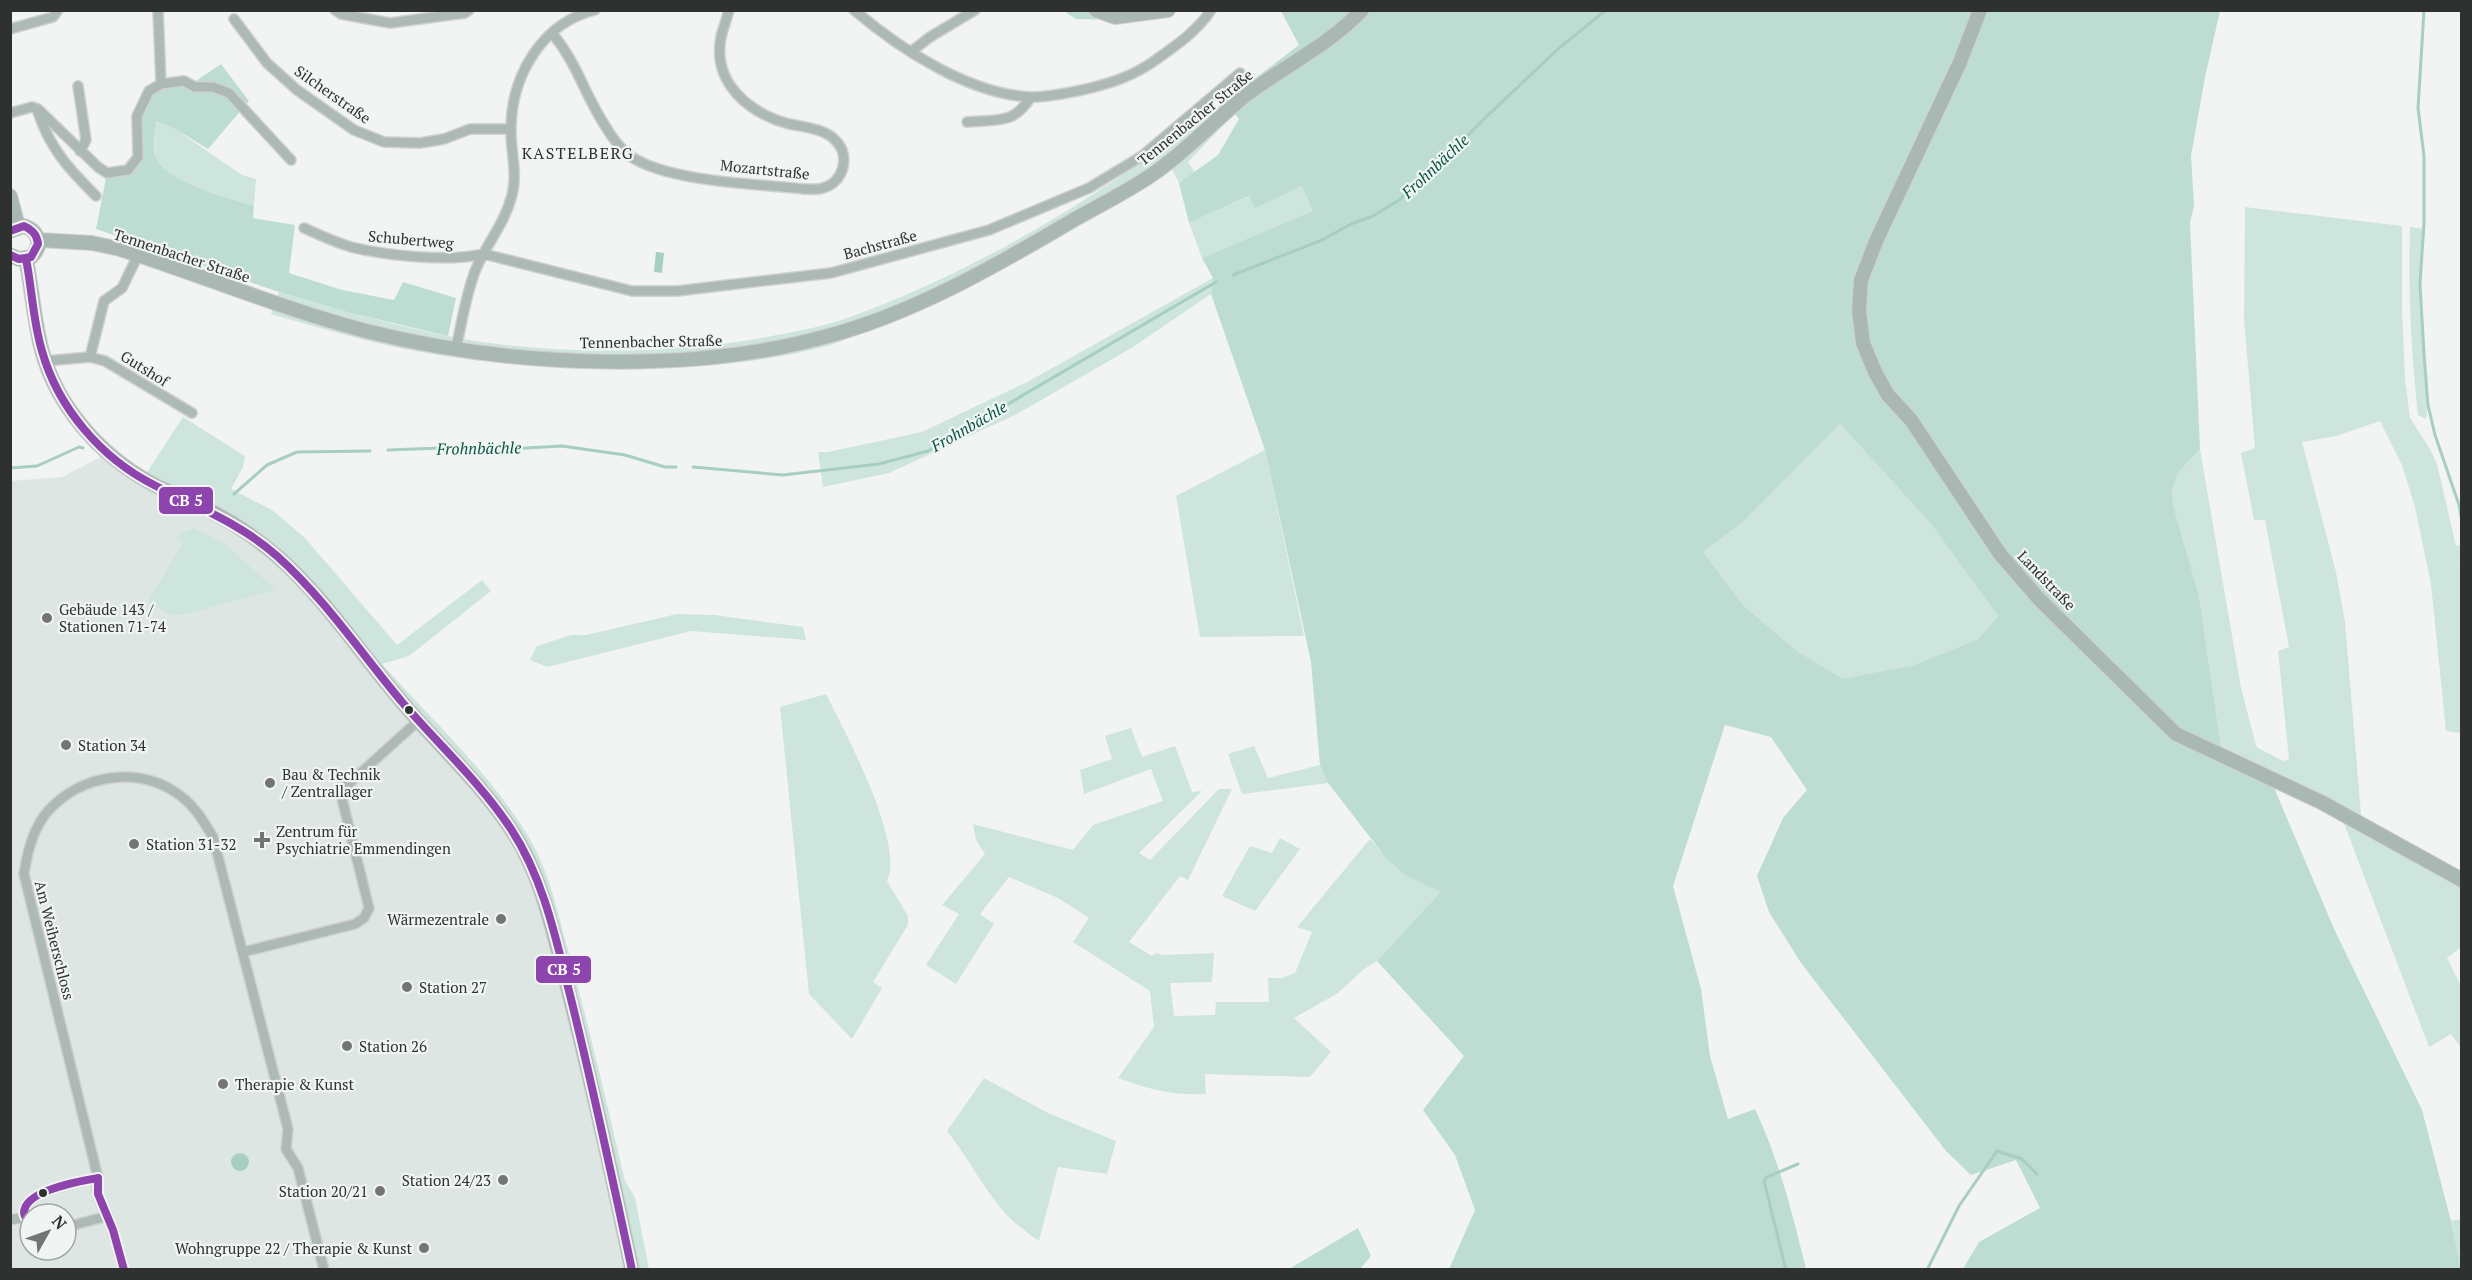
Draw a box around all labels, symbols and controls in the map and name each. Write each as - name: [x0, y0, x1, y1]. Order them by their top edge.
- street label: Silcherstraße: [291, 60, 375, 128]
- street label: Tennenbacher Straße: [1133, 64, 1257, 170]
- water label: Frohnbächle: [1396, 129, 1473, 204]
- district label: KASTELBERG: [522, 142, 634, 164]
- street label: Mozartstraße: [719, 154, 811, 184]
- street label: Tennenbacher Straße: [111, 223, 253, 287]
- street label: Schubertweg: [367, 225, 456, 253]
- street label: Bachstraße: [841, 225, 919, 263]
- street label: Tennenbacher Straße: [579, 330, 723, 352]
- street label: Gutshof: [117, 345, 174, 391]
- water label: Frohnbächle: [926, 395, 1011, 457]
- water label: Frohnbächle: [436, 436, 521, 460]
- line badge: CB 5: [158, 486, 214, 515]
- text: CB 5: [169, 489, 203, 511]
- street label: Landstraße: [2014, 546, 2080, 614]
- place label: Gebäude 143 / Stationen 71-74: [59, 599, 166, 636]
- marker: Gebäude 143 / Stationen 71-74: [40, 611, 54, 625]
- unlabelled marker: [403, 704, 415, 716]
- place label: Station 34: [78, 735, 146, 755]
- marker: Station 34: [59, 738, 73, 752]
- place label: Bau & Technik / Zentrallager: [281, 764, 381, 801]
- marker: Bau & Technik / Zentrallager: [263, 776, 277, 790]
- place label: Zentrum für Psychiatrie Emmendingen: [276, 821, 451, 858]
- marker: Zentrum für Psychiatrie Emmendingen: [253, 831, 271, 849]
- place label: Station 31-32: [146, 834, 236, 854]
- marker: Station 31-32: [127, 837, 141, 851]
- street label: Am Weiherschloss: [31, 878, 79, 1002]
- place label: Wärmezentrale: [387, 909, 489, 929]
- marker: Wärmezentrale: [494, 912, 508, 926]
- line badge: CB 5: [535, 955, 592, 984]
- text: CB 5: [547, 958, 581, 980]
- place label: Station 27: [419, 977, 487, 997]
- marker: Station 27: [400, 980, 414, 994]
- place label: Station 26: [359, 1036, 427, 1056]
- marker: Station 26: [340, 1039, 354, 1053]
- place label: Therapie & Kunst: [235, 1074, 355, 1094]
- marker: Therapie & Kunst: [216, 1077, 230, 1091]
- place label: Station 24/23: [402, 1170, 491, 1190]
- marker: Station 24/23: [496, 1173, 510, 1187]
- place label: Station 20/21: [279, 1181, 368, 1201]
- marker: Station 20/21: [373, 1184, 387, 1198]
- unlabelled marker: [37, 1187, 49, 1199]
- north arrow: [18, 1202, 78, 1262]
- text: N: [47, 1211, 72, 1234]
- place label: Wohngruppe 22 / Therapie & Kunst: [175, 1238, 412, 1258]
- marker: Wohngruppe 22 / Therapie & Kunst: [417, 1241, 431, 1255]

